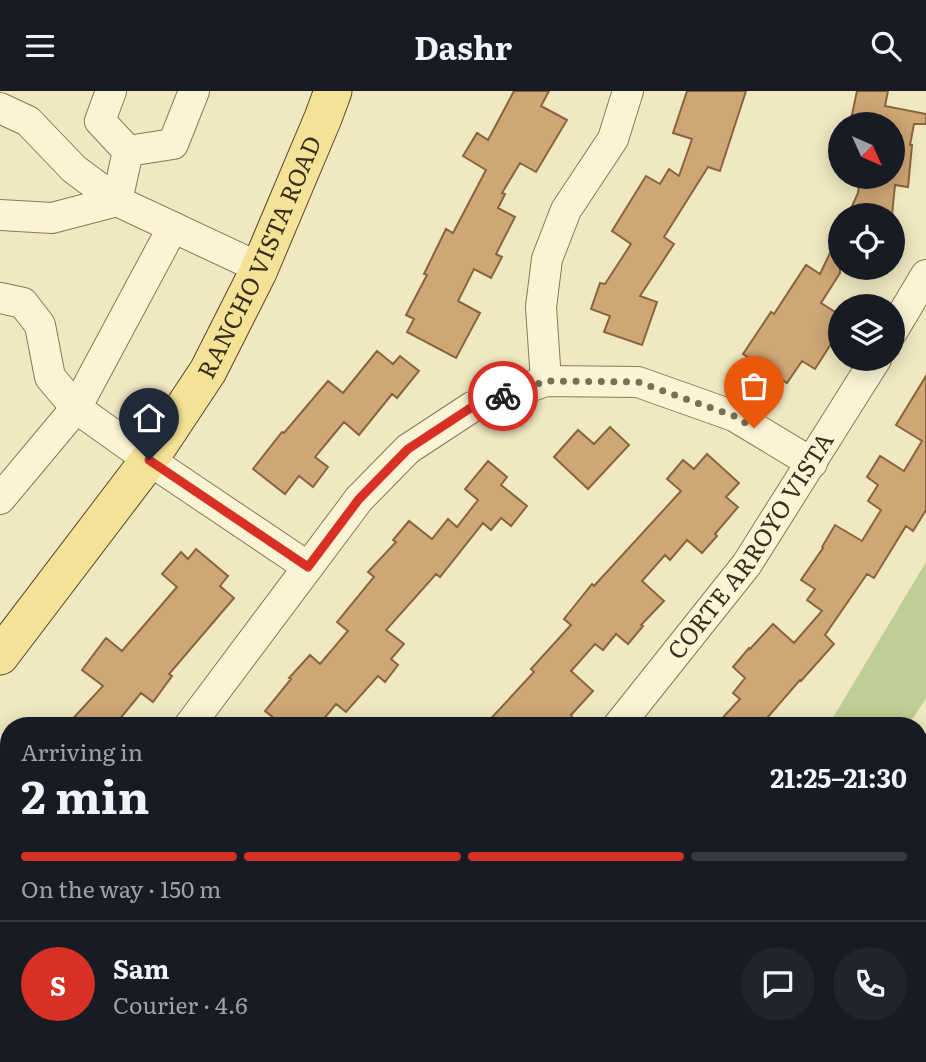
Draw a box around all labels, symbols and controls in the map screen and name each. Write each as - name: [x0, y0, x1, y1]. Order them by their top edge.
- text: Dashr: [414, 22, 512, 70]
- icon: menu: [21, 27, 59, 65]
- icon: search: [867, 27, 905, 65]
- north arrow: [828, 112, 905, 189]
- map controls: [828, 112, 905, 371]
- street label: RANCHO VISTA ROAD: [187, 130, 329, 384]
- button: locate: [828, 203, 905, 280]
- button: layers: [828, 294, 905, 371]
- pin: [724, 356, 784, 428]
- courier: [468, 361, 538, 431]
- icon: bag: [735, 367, 773, 405]
- icon: bike: [484, 377, 522, 415]
- pin: [119, 388, 179, 460]
- icon: home: [130, 399, 168, 437]
- street label: CORTE ARROYO VISTA: [658, 424, 841, 666]
- text: Arriving in: [21, 734, 143, 768]
- text: 21:25–21:30: [770, 757, 907, 796]
- text: 2 min: [21, 760, 150, 828]
- text: On the way · 150 m: [21, 871, 221, 905]
- button: chat: [741, 947, 815, 1021]
- button: phone: [833, 947, 907, 1021]
- text: Sam: [113, 948, 169, 987]
- text: S: [50, 965, 66, 1004]
- text: Courier · 4.6: [113, 987, 248, 1021]

